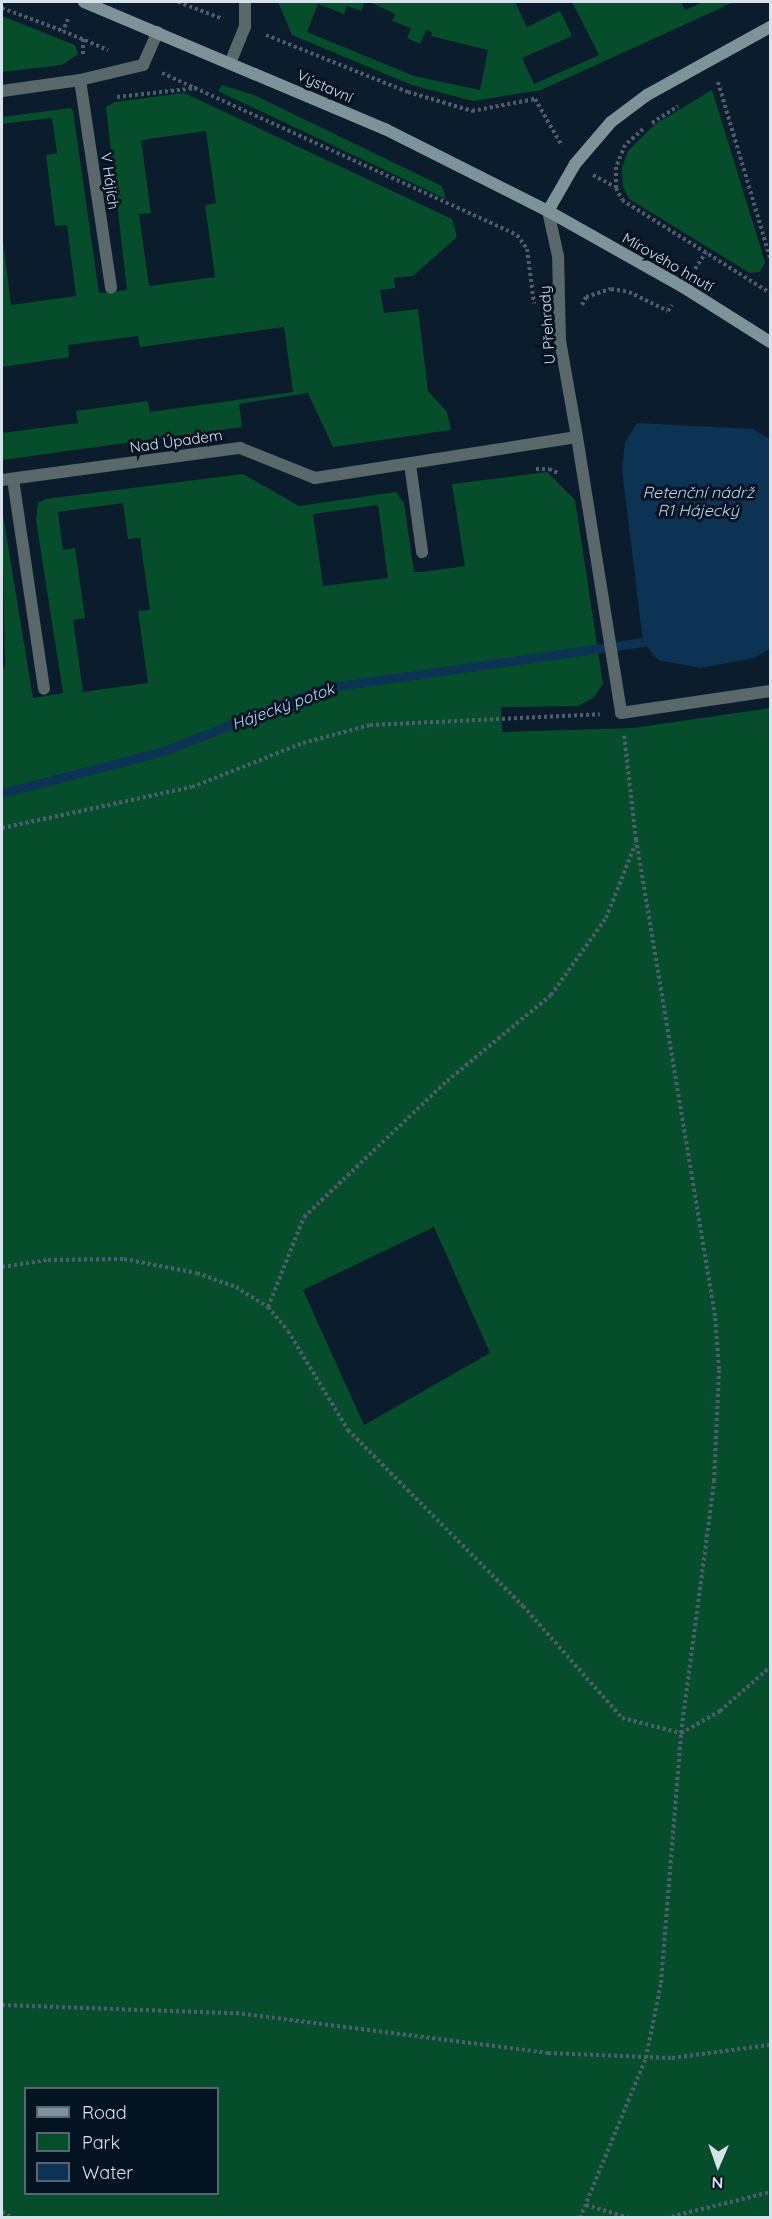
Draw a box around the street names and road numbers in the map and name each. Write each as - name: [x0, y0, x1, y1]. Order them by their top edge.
- street label: Výstavní: [294, 66, 356, 106]
- street label: V Hájích: [97, 151, 123, 211]
- street label: Mírového hnutí: [619, 229, 717, 295]
- street label: U Přehrady: [535, 285, 559, 365]
- street label: Nad Úpadem: [129, 426, 223, 456]

